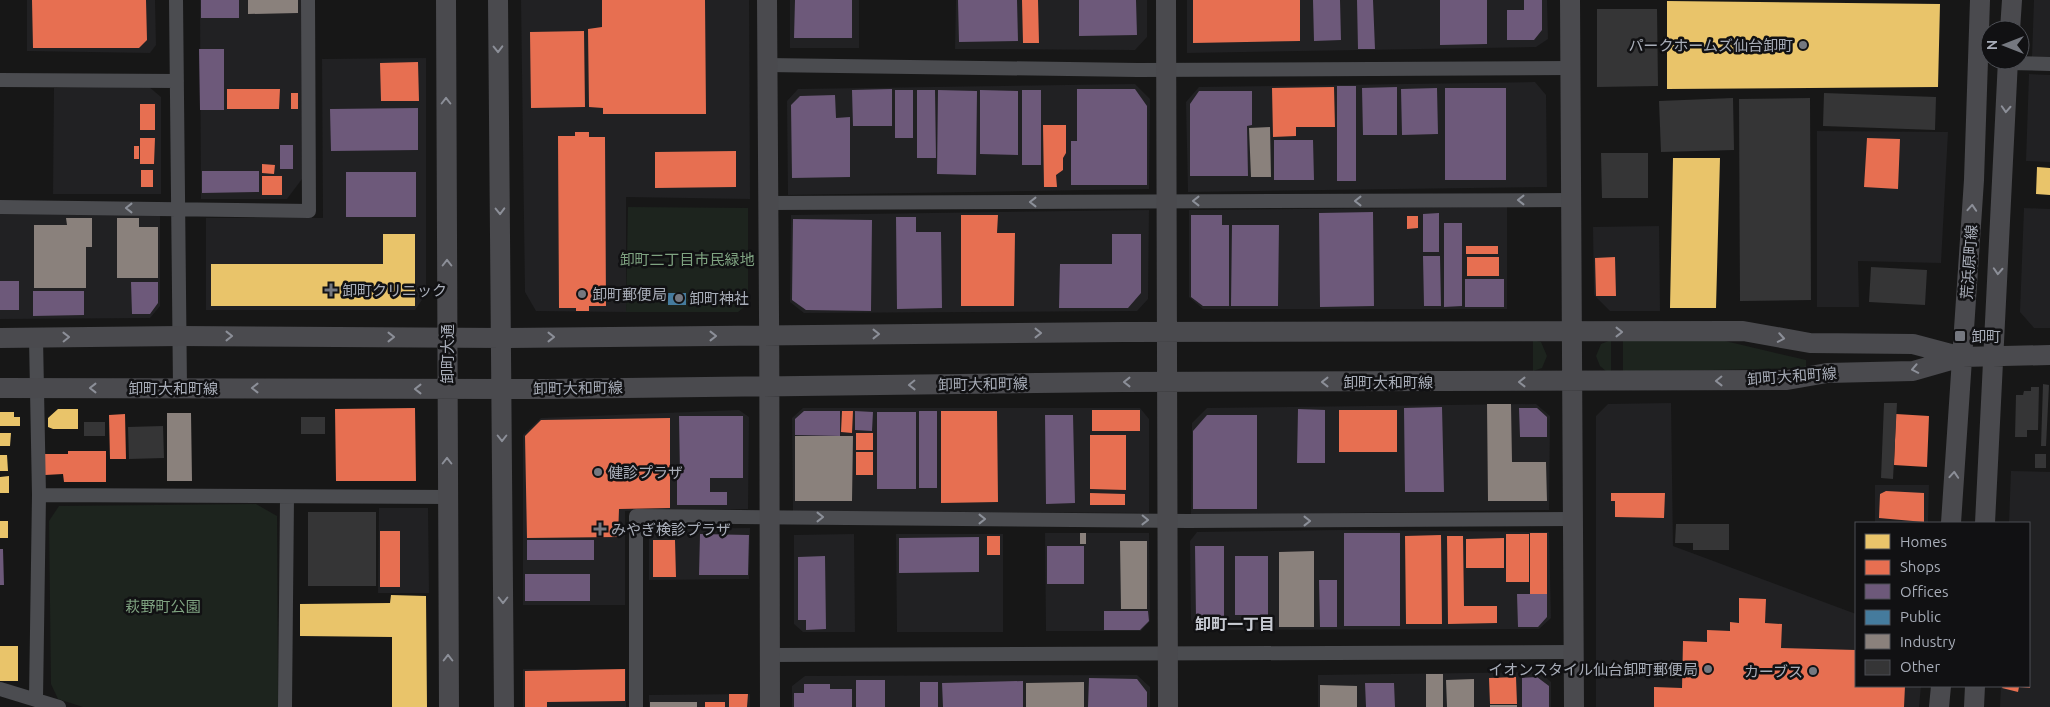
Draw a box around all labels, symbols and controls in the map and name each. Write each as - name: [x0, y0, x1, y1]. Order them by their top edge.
- north arrow: [1980, 20, 2030, 70]
- place label: パークホームズ仙台卸町: [1628, 37, 1793, 54]
- marker: パークホームズ仙台卸町: [1797, 39, 1809, 51]
- text: N: [1984, 40, 2000, 50]
- one-way arrow: [493, 45, 503, 53]
- one-way arrow: [441, 97, 451, 104]
- one-way arrow: [2001, 105, 2011, 113]
- one-way arrow: [1517, 195, 1524, 205]
- one-way arrow: [1192, 196, 1200, 206]
- one-way arrow: [1354, 196, 1362, 206]
- one-way arrow: [1029, 197, 1037, 207]
- one-way arrow: [124, 203, 132, 213]
- one-way arrow: [1967, 203, 1978, 211]
- one-way arrow: [495, 208, 505, 215]
- street label: 荒浜原町線: [1958, 224, 1980, 300]
- park label: 卸町二丁目市民緑地: [619, 251, 755, 268]
- one-way arrow: [442, 259, 452, 267]
- one-way arrow: [1993, 267, 2004, 275]
- place label: 卸町クリニック: [342, 282, 447, 299]
- marker: 卸町クリニック: [324, 283, 338, 297]
- place label: 卸町郵便局: [592, 286, 667, 303]
- marker: 卸町郵便局: [576, 288, 588, 300]
- place label: 卸町神社: [689, 290, 749, 307]
- marker: 卸町神社: [673, 292, 685, 304]
- street label: 卸町大通: [439, 324, 456, 384]
- one-way arrow: [1616, 327, 1624, 337]
- one-way arrow: [1034, 328, 1042, 338]
- place label: 卸町: [1971, 328, 2001, 345]
- one-way arrow: [872, 329, 880, 340]
- marker: 卸町: [1953, 329, 1967, 343]
- one-way arrow: [225, 331, 233, 341]
- one-way arrow: [710, 331, 717, 341]
- one-way arrow: [62, 332, 70, 343]
- one-way arrow: [388, 332, 395, 342]
- one-way arrow: [547, 332, 555, 342]
- one-way arrow: [1777, 332, 1786, 342]
- street label: 卸町大和町線: [1747, 364, 1837, 388]
- one-way arrow: [1911, 364, 1920, 374]
- street label: 卸町大和町線: [1343, 374, 1433, 391]
- street label: 卸町大和町線: [938, 375, 1028, 393]
- one-way arrow: [1715, 376, 1722, 386]
- one-way arrow: [1123, 377, 1131, 388]
- one-way arrow: [1320, 377, 1328, 387]
- one-way arrow: [1518, 377, 1526, 387]
- street label: 卸町大和町線: [533, 379, 623, 397]
- street label: 卸町大和町線: [128, 380, 218, 397]
- one-way arrow: [908, 380, 916, 390]
- one-way arrow: [89, 383, 96, 393]
- one-way arrow: [251, 383, 259, 393]
- one-way arrow: [414, 384, 422, 394]
- one-way arrow: [497, 434, 507, 442]
- one-way arrow: [442, 457, 452, 464]
- place label: 健診プラザ: [608, 464, 683, 481]
- marker: 健診プラザ: [592, 466, 604, 478]
- one-way arrow: [1949, 470, 1960, 478]
- one-way arrow: [816, 512, 824, 523]
- one-way arrow: [978, 514, 986, 524]
- one-way arrow: [1141, 515, 1149, 525]
- one-way arrow: [1303, 515, 1311, 526]
- place label: みやぎ検診プラザ: [611, 521, 731, 538]
- marker: みやぎ検診プラザ: [593, 522, 607, 536]
- legend: [1855, 522, 2030, 687]
- text: Homes: [1900, 533, 1947, 550]
- text: Shops: [1900, 558, 1941, 575]
- text: Offices: [1900, 583, 1948, 600]
- one-way arrow: [498, 596, 508, 604]
- park label: 萩野町公園: [125, 598, 201, 615]
- text: Public: [1900, 608, 1941, 625]
- district label: 卸町一丁目: [1195, 615, 1275, 633]
- text: Industry: [1900, 633, 1955, 650]
- one-way arrow: [443, 654, 453, 662]
- text: Other: [1900, 658, 1940, 675]
- place label: イオンスタイル仙台卸町郵便局: [1488, 661, 1698, 678]
- marker: イオンスタイル仙台卸町郵便局: [1702, 663, 1714, 675]
- place label: カーブス: [1744, 663, 1803, 680]
- marker: カーブス: [1807, 665, 1819, 677]

